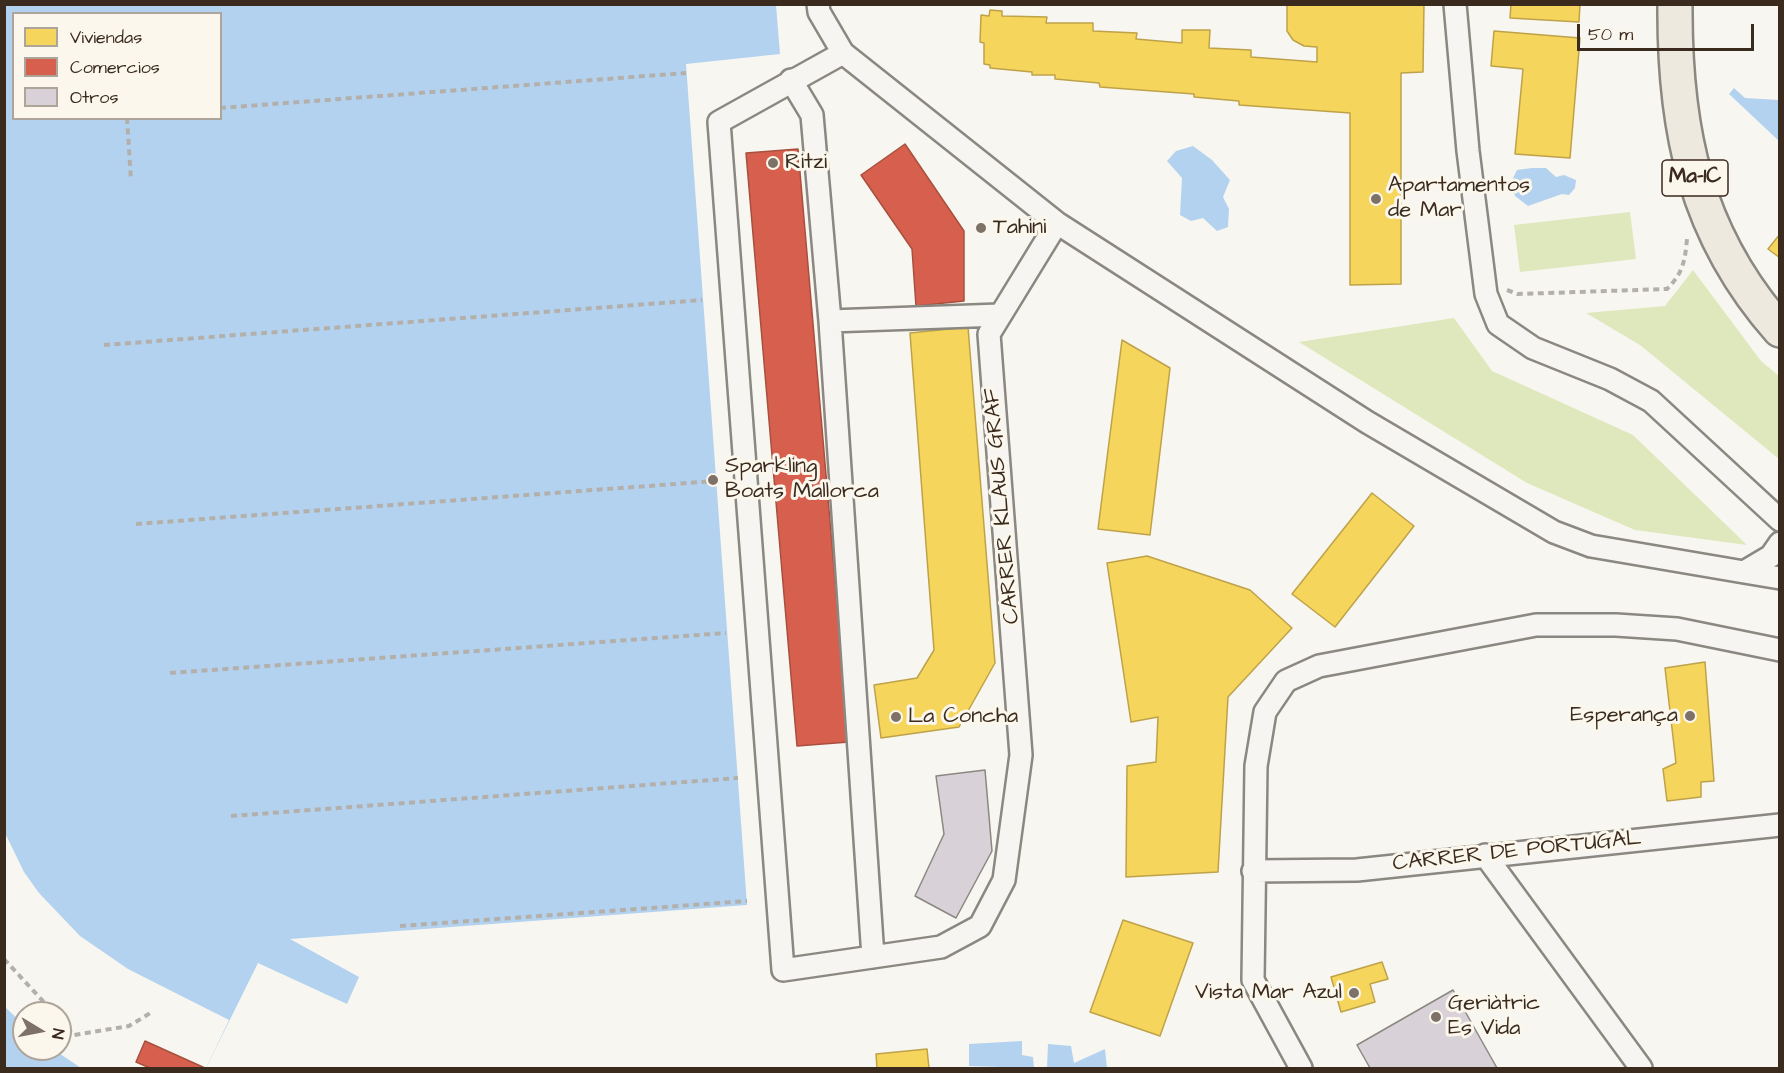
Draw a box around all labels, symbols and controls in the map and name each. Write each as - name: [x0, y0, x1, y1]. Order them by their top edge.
- legend: [12, 12, 222, 120]
- scale bar: [1580, 12, 1757, 50]
- text: 50 m: [1588, 22, 1633, 47]
- text: Viviendas: [70, 25, 142, 50]
- text: Comercios: [70, 55, 160, 80]
- text: Otros: [70, 85, 118, 110]
- place label: Ritzi: [785, 150, 827, 176]
- marker: Ritzi: [766, 156, 780, 170]
- road number: Ma-1C: [1662, 160, 1728, 196]
- place label: Apartamentos de Mar: [1388, 173, 1530, 224]
- marker: Apartamentos de Mar: [1369, 192, 1383, 206]
- place label: Tahini: [993, 215, 1046, 241]
- marker: Tahini: [974, 221, 988, 235]
- street label: CARRER KLAUS GRAF: [980, 387, 1026, 625]
- place label: Sparkling Boats Mallorca: [725, 454, 879, 506]
- marker: Sparkling Boats Mallorca: [706, 473, 720, 487]
- place label: Esperança: [1570, 703, 1678, 729]
- place label: La Concha: [908, 704, 1018, 730]
- marker: Esperança: [1683, 709, 1697, 723]
- marker: La Concha: [889, 710, 903, 724]
- street label: CARRER DE PORTUGAL: [1391, 826, 1643, 878]
- place label: Vista Mar Azul: [1195, 980, 1342, 1006]
- marker: Vista Mar Azul: [1347, 986, 1361, 1000]
- place label: Geriàtric Es Vida: [1448, 991, 1540, 1042]
- north arrow: [12, 1001, 72, 1061]
- marker: Geriàtric Es Vida: [1429, 1010, 1443, 1024]
- text: N: [46, 1027, 69, 1041]

